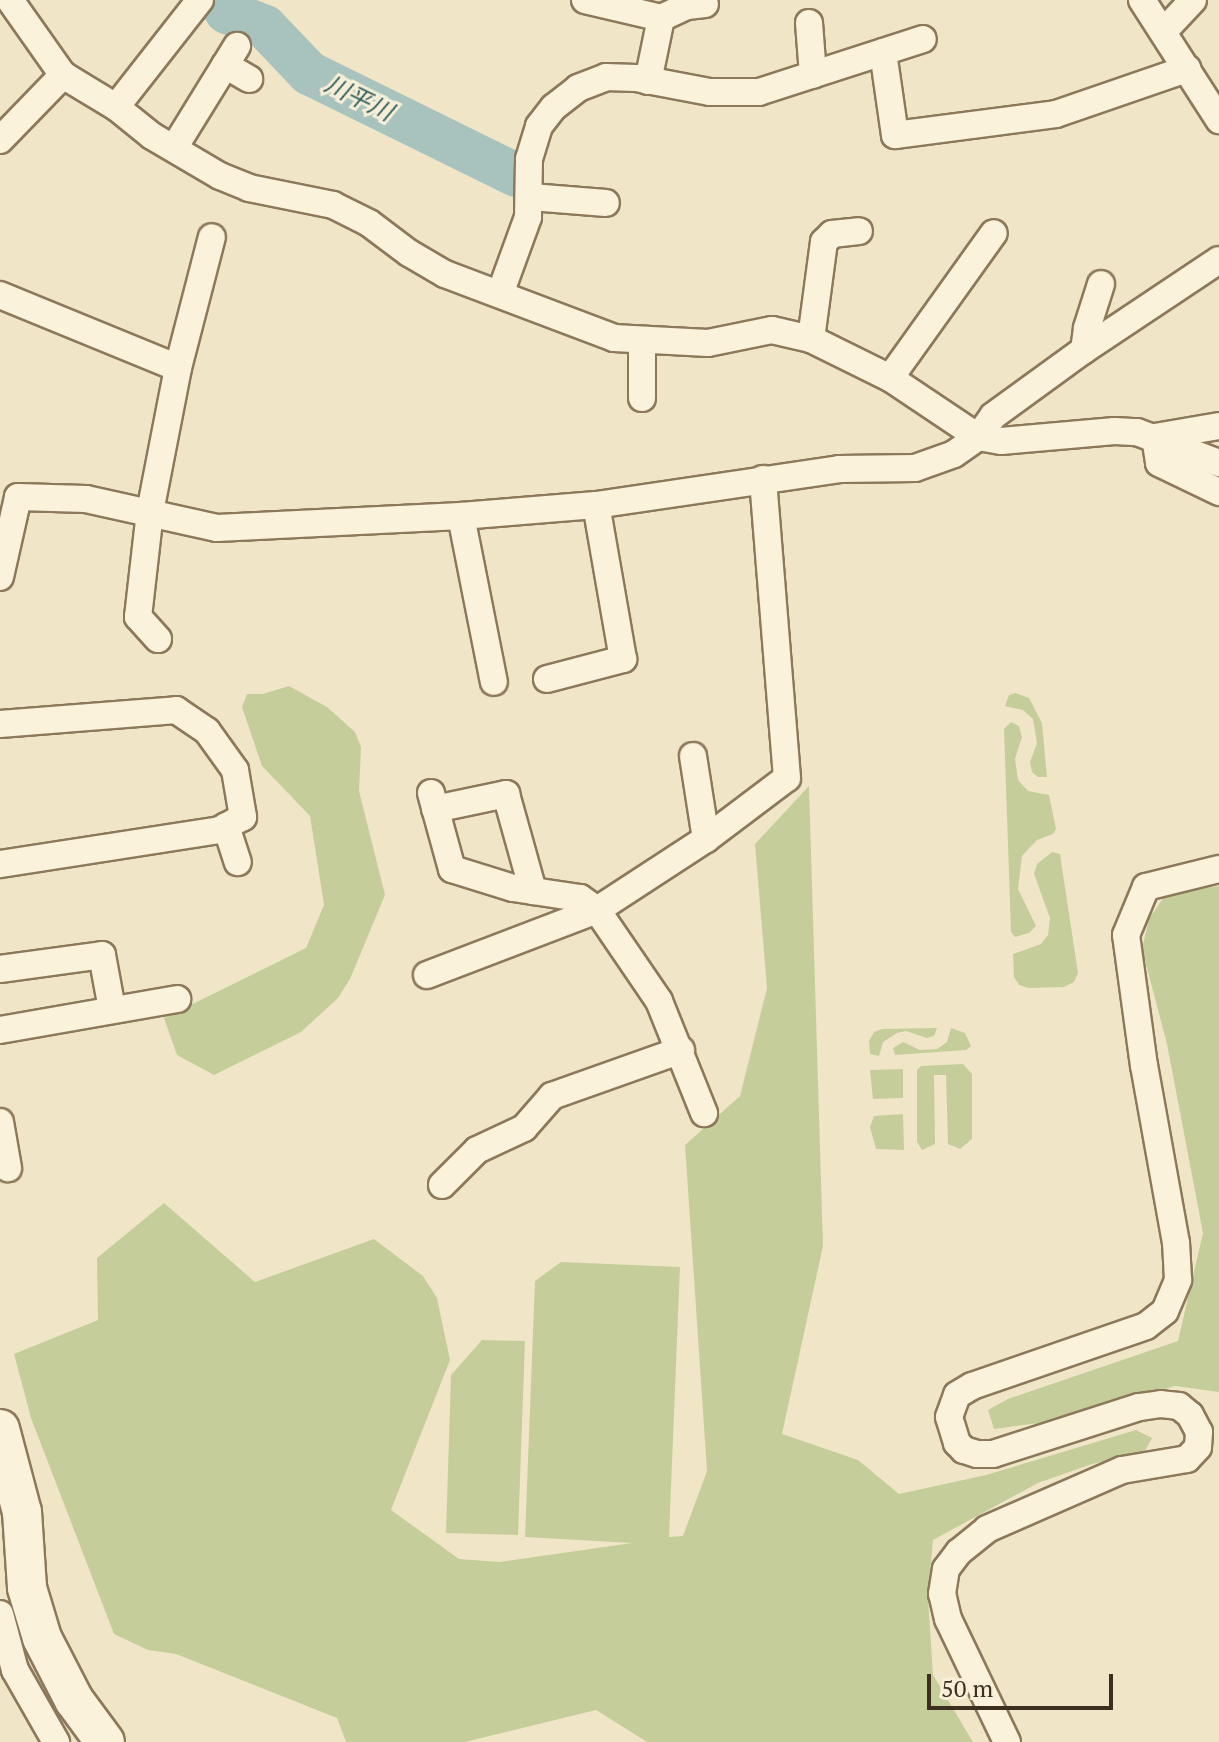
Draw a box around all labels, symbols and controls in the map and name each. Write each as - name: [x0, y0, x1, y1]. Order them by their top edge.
- water label: 川平川: [320, 69, 398, 127]
- scale bar: [931, 1658, 1117, 1708]
- text: 50 m: [941, 1672, 993, 1704]

